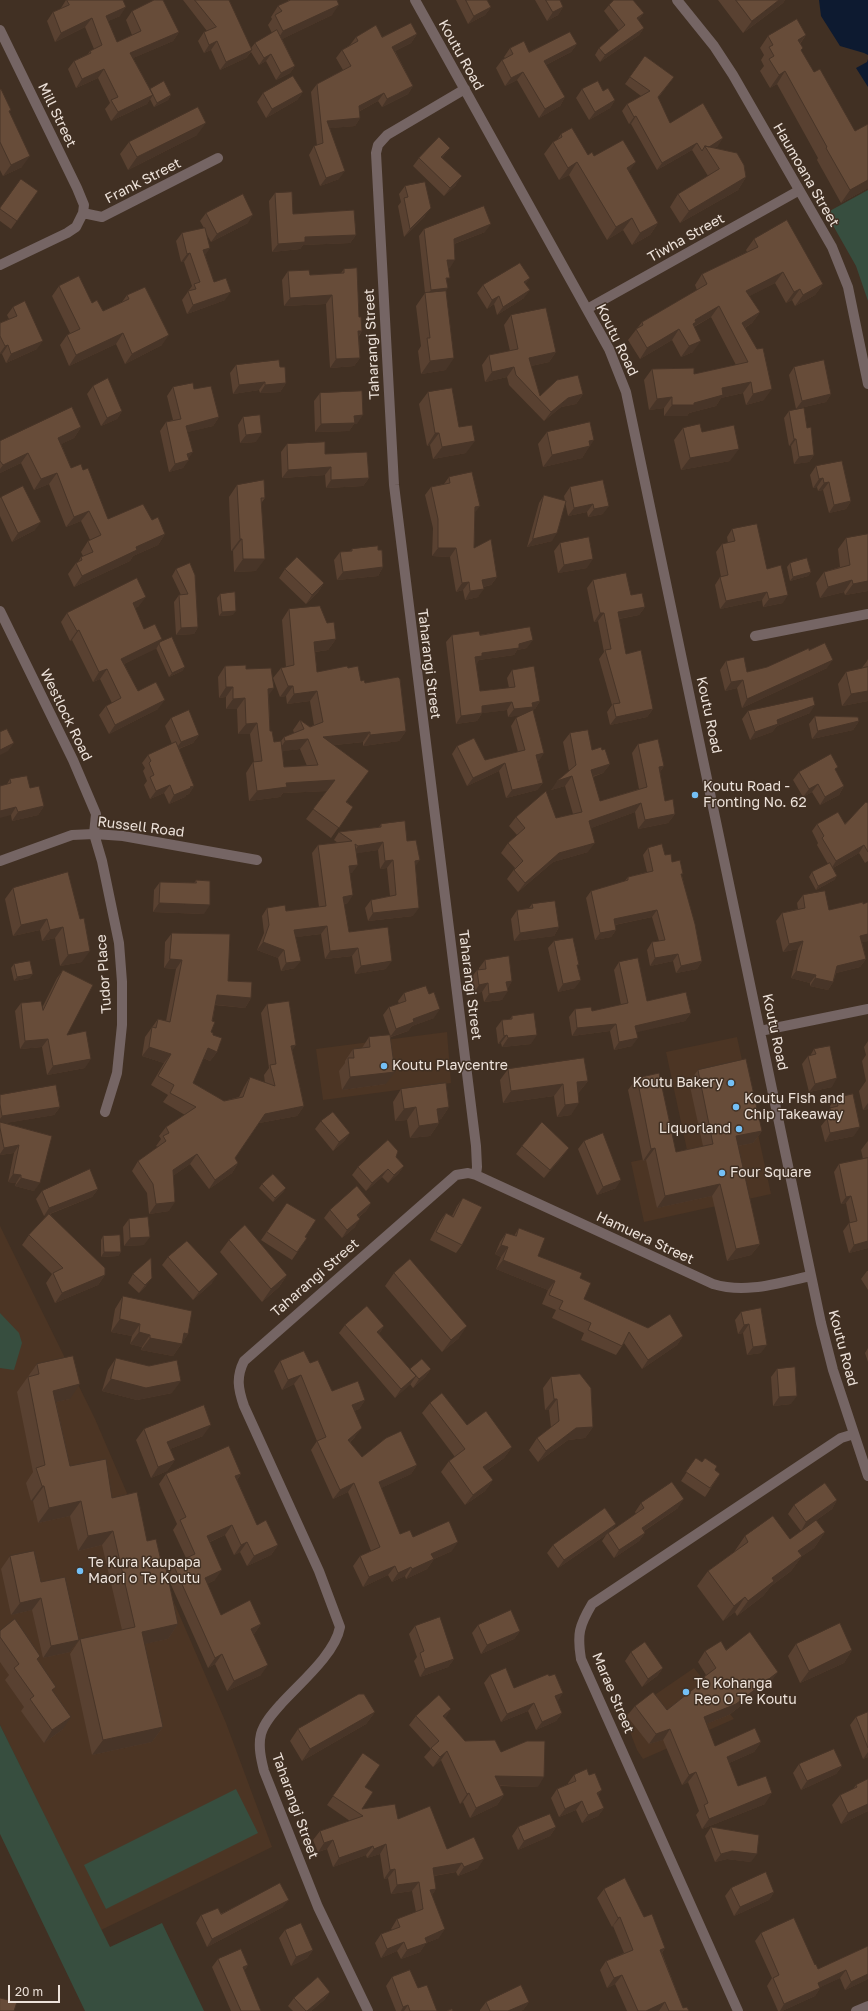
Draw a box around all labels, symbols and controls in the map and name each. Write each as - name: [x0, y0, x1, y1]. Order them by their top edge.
- street label: Koutu Road: [435, 17, 487, 93]
- street label: Mill Street: [34, 80, 80, 150]
- street label: Haumoana Street: [769, 120, 843, 230]
- street label: Frank Street: [102, 155, 184, 207]
- street label: Tiwha Street: [645, 210, 727, 266]
- street label: Taharangi Street: [361, 288, 383, 400]
- street label: Koutu Road: [592, 301, 642, 379]
- street label: Taharangi Street: [414, 608, 444, 720]
- street label: Westlock Road: [37, 666, 95, 764]
- street label: Koutu Road: [693, 675, 725, 755]
- place label: Koutu Road - Fronting No. 62: [703, 779, 807, 812]
- marker: Koutu Road - Fronting No. 62: [690, 790, 700, 800]
- street label: Russell Road: [97, 813, 185, 841]
- street label: Taharangi Street: [455, 929, 485, 1041]
- street label: Tudor Place: [93, 934, 115, 1014]
- street label: Koutu Road: [759, 992, 791, 1072]
- place label: Koutu Playcentre: [392, 1058, 508, 1074]
- marker: Koutu Playcentre: [379, 1061, 389, 1071]
- place label: Koutu Bakery: [632, 1075, 723, 1091]
- marker: Koutu Bakery: [726, 1078, 736, 1088]
- place label: Koutu Fish and Chip Takeaway: [744, 1091, 845, 1124]
- marker: Koutu Fish and Chip Takeaway: [731, 1102, 741, 1112]
- place label: Liquorland: [659, 1121, 731, 1137]
- marker: Liquorland: [734, 1124, 744, 1134]
- place label: Four Square: [730, 1165, 811, 1181]
- marker: Four Square: [717, 1168, 727, 1178]
- street label: Hamuera Street: [594, 1208, 696, 1268]
- street label: Taharangi Street: [268, 1235, 362, 1321]
- street label: Koutu Road: [825, 1308, 861, 1388]
- place label: Te Kura Kaupapa Maori o Te Koutu: [88, 1555, 201, 1588]
- marker: Te Kura Kaupapa Maori o Te Koutu: [75, 1566, 85, 1576]
- street label: Marae Street: [588, 1650, 638, 1736]
- place label: Te Kohanga Reo O Te Koutu: [694, 1676, 797, 1708]
- marker: Te Kohanga Reo O Te Koutu: [681, 1687, 691, 1697]
- street label: Taharangi Street: [268, 1751, 322, 1861]
- scale bar: [10, 1977, 62, 2003]
- text: 20 m: [15, 1984, 43, 1999]

